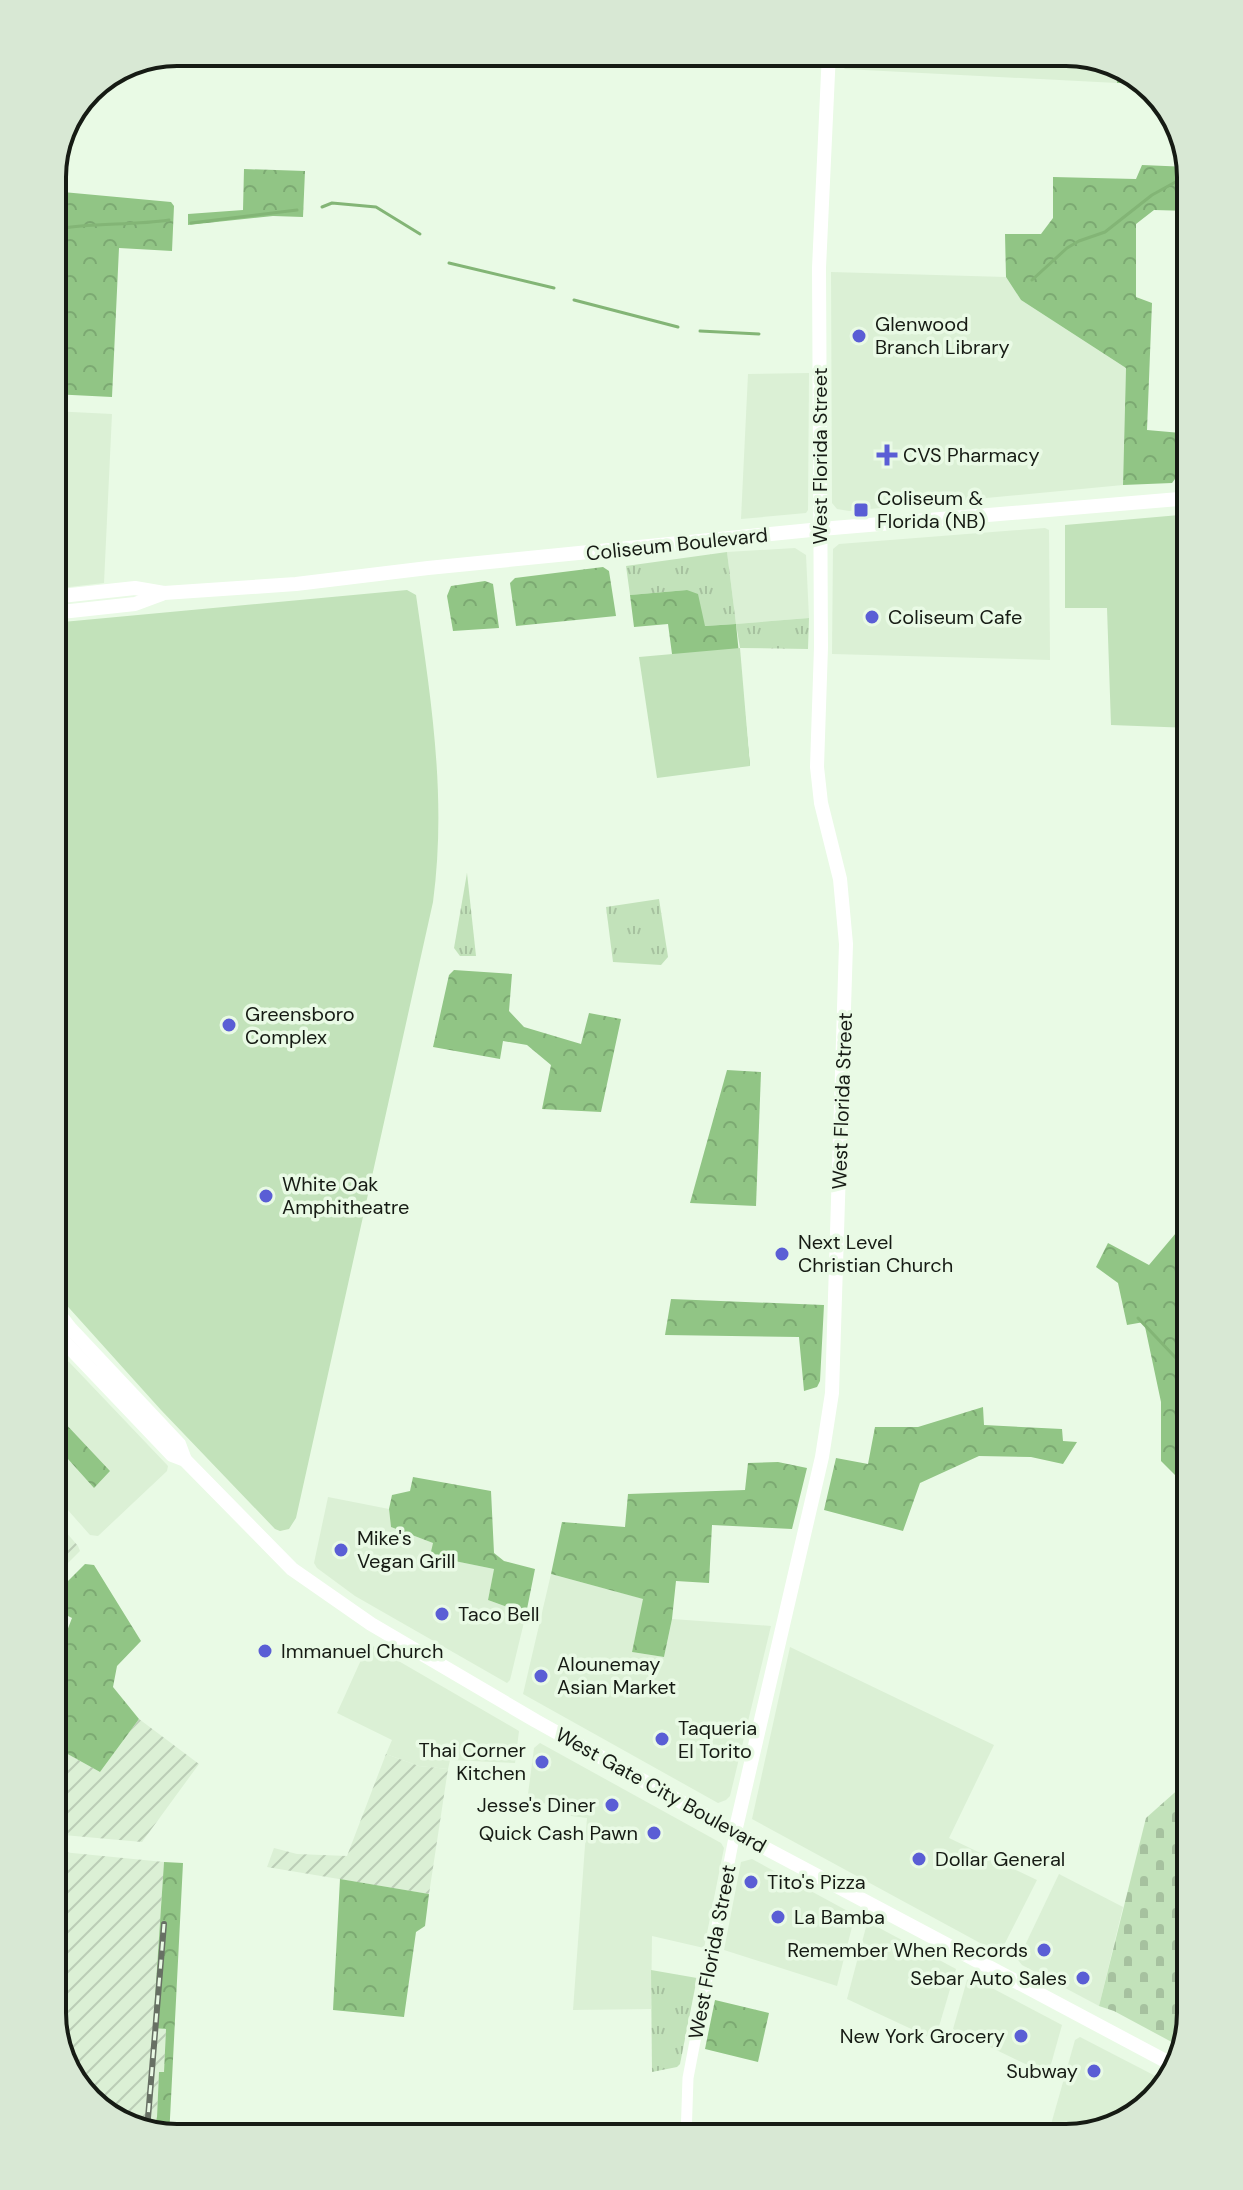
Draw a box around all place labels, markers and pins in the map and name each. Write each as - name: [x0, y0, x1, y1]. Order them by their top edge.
- place label: Glenwood Branch Library: [875, 311, 1010, 360]
- marker: Glenwood Branch Library: [850, 327, 868, 345]
- place label: CVS Pharmacy: [903, 442, 1040, 468]
- marker: CVS Pharmacy: [878, 446, 896, 464]
- place label: Coliseum & Florida (NB): [877, 485, 986, 534]
- marker: Coliseum & Florida (NB): [852, 501, 870, 519]
- place label: Coliseum Cafe: [888, 604, 1022, 630]
- marker: Coliseum Cafe: [863, 608, 881, 626]
- place label: Greensboro Complex: [245, 1001, 355, 1050]
- marker: Greensboro Complex: [220, 1016, 238, 1034]
- place label: White Oak Amphitheatre: [282, 1171, 409, 1220]
- marker: White Oak Amphitheatre: [257, 1187, 275, 1205]
- place label: Next Level Christian Church: [798, 1229, 953, 1278]
- marker: Next Level Christian Church: [773, 1245, 791, 1263]
- place label: Mike's Vegan Grill: [357, 1525, 456, 1574]
- marker: Mike's Vegan Grill: [332, 1541, 350, 1559]
- place label: Taco Bell: [458, 1601, 540, 1627]
- marker: Taco Bell: [433, 1605, 451, 1623]
- place label: Immanuel Church: [281, 1638, 444, 1664]
- marker: Immanuel Church: [256, 1642, 274, 1660]
- place label: Alounemay Asian Market: [557, 1651, 676, 1700]
- marker: Alounemay Asian Market: [532, 1667, 550, 1685]
- place label: Taqueria El Torito: [678, 1715, 757, 1764]
- marker: Taqueria El Torito: [653, 1730, 671, 1748]
- place label: Thai Corner Kitchen: [418, 1737, 526, 1786]
- marker: Thai Corner Kitchen: [533, 1753, 551, 1771]
- place label: Jesse's Diner: [477, 1792, 596, 1818]
- marker: Jesse's Diner: [603, 1796, 621, 1814]
- place label: Quick Cash Pawn: [479, 1820, 638, 1846]
- marker: Quick Cash Pawn: [645, 1824, 663, 1842]
- place label: Dollar General: [935, 1846, 1065, 1872]
- marker: Dollar General: [910, 1850, 928, 1868]
- place label: Tito's Pizza: [767, 1869, 866, 1895]
- marker: Tito's Pizza: [742, 1873, 760, 1891]
- place label: La Bamba: [794, 1904, 885, 1930]
- marker: La Bamba: [769, 1908, 787, 1926]
- place label: Remember When Records: [787, 1937, 1028, 1963]
- marker: Remember When Records: [1035, 1941, 1053, 1959]
- place label: Sebar Auto Sales: [910, 1965, 1067, 1991]
- marker: Sebar Auto Sales: [1074, 1969, 1092, 1987]
- place label: New York Grocery: [840, 2023, 1005, 2049]
- marker: New York Grocery: [1012, 2027, 1030, 2045]
- place label: Subway: [1006, 2058, 1078, 2084]
- marker: Subway: [1085, 2062, 1103, 2080]

